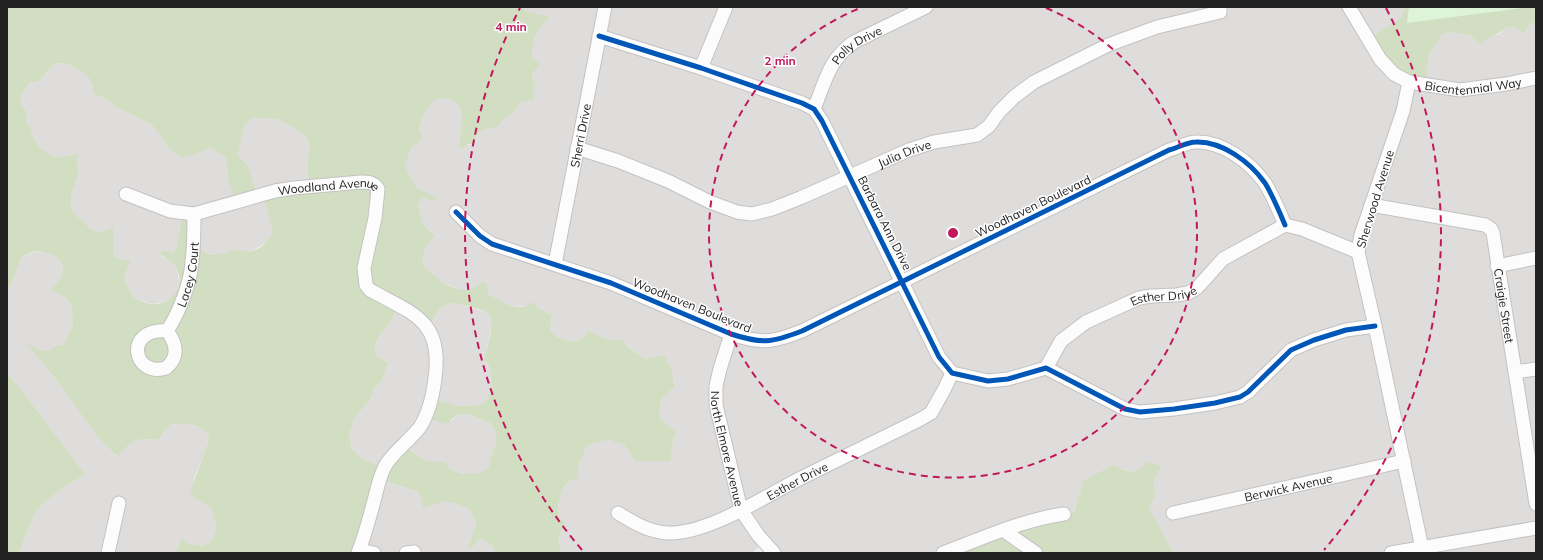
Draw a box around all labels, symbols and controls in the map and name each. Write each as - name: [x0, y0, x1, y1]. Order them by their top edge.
- text: 4 min: [495, 19, 527, 34]
- street label: Polly Drive: [828, 22, 884, 67]
- text: 2 min: [764, 53, 796, 68]
- street label: Bicentennial Way: [1424, 73, 1523, 98]
- street label: Sherri Drive: [566, 102, 594, 169]
- street label: Julia Drive: [875, 136, 933, 170]
- street label: Sherwood Avenue: [1353, 148, 1397, 250]
- street label: Woodhaven Boulevard: [973, 171, 1093, 241]
- street label: Barbara Ann Drive: [855, 173, 915, 273]
- street label: Woodland Avenue: [277, 174, 384, 198]
- centre of rings: [946, 226, 960, 240]
- street label: Lacey Court: [173, 242, 201, 309]
- street label: Craigie Street: [1491, 267, 1518, 344]
- street label: Woodhaven Boulevard: [630, 274, 754, 336]
- street label: Esther Drive: [1128, 282, 1199, 309]
- street label: North Elmore Avenue: [709, 391, 747, 508]
- street label: Esther Drive: [764, 458, 830, 503]
- street label: Berwick Avenue: [1243, 470, 1334, 504]

